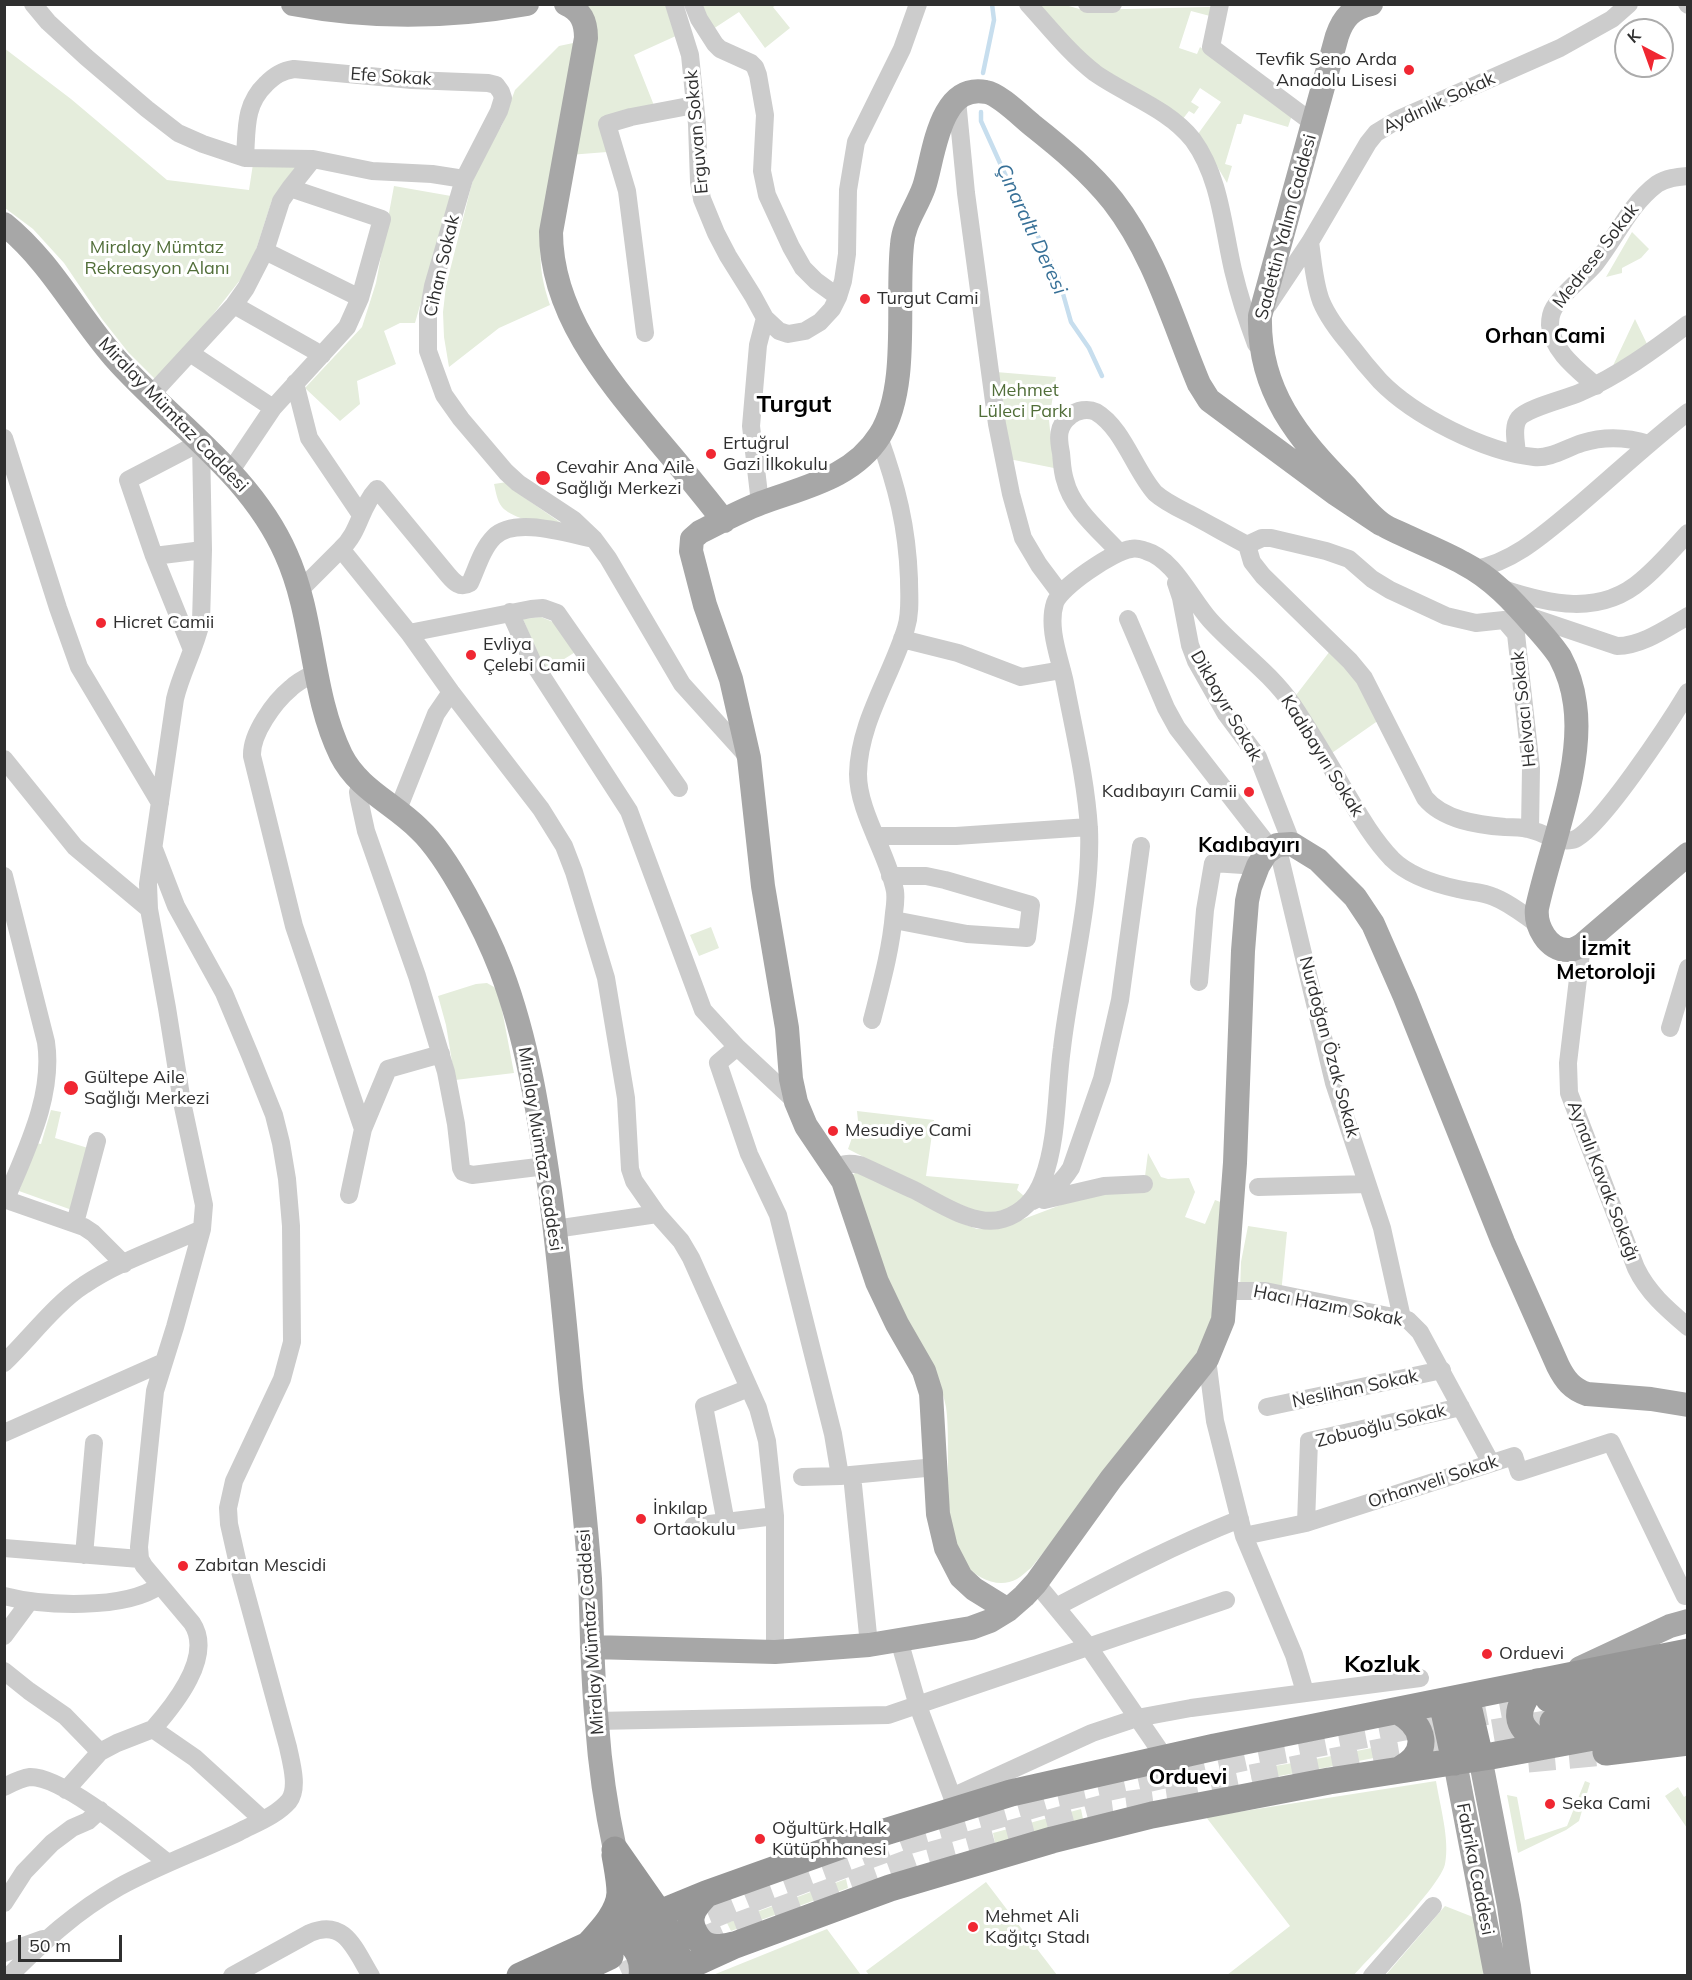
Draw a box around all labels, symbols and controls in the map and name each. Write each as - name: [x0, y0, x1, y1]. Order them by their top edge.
- north arrow: [1614, 18, 1674, 78]
- text: K: [1623, 25, 1644, 47]
- place label: Tevfik Seno Arda Anadolu Lisesi: [1256, 49, 1397, 92]
- street label: Efe Sokak: [350, 63, 432, 91]
- marker: Tevfik Seno Arda Anadolu Lisesi: [1402, 63, 1416, 77]
- street label: Aydınlık Sokak: [1380, 68, 1498, 138]
- street label: Erguvan Sokak: [681, 69, 713, 195]
- street label: Sadettin Yalım Caddesi: [1251, 132, 1321, 322]
- water label: Çınaraltı Deresi: [990, 160, 1072, 298]
- street label: Medrese Sokak: [1549, 200, 1643, 312]
- street label: Cihan Sokak: [420, 213, 464, 319]
- park label: Miralay Mümtaz Rekreasyon Alanı: [84, 237, 230, 280]
- place label: Turgut Cami: [877, 288, 979, 310]
- marker: Turgut Cami: [858, 292, 872, 306]
- district label: Orhan Cami: [1485, 324, 1605, 350]
- street label: Miralay Mümtaz Caddesi: [94, 333, 252, 497]
- park label: Mehmet Lüleci Parkı: [978, 380, 1072, 422]
- district label: Turgut: [757, 391, 831, 419]
- place label: Ertuğrul Gazi İlkokulu: [723, 433, 828, 476]
- marker: Ertuğrul Gazi İlkokulu: [704, 447, 718, 461]
- place label: Cevahir Ana Aile Sağlığı Merkezi: [556, 457, 694, 500]
- marker: Cevahir Ana Aile Sağlığı Merkezi: [534, 469, 552, 487]
- place label: Hicret Camii: [113, 612, 214, 634]
- marker: Hicret Camii: [94, 616, 108, 630]
- place label: Evliya Çelebi Camii: [483, 634, 586, 676]
- street label: Dikbayır Sokak: [1186, 647, 1266, 765]
- marker: Evliya Çelebi Camii: [464, 648, 478, 662]
- street label: Helvacı Sokak: [1507, 650, 1541, 768]
- street label: Kadıbayırı Sokak: [1276, 691, 1368, 821]
- place label: Kadıbayırı Camii: [1102, 781, 1237, 803]
- marker: Kadıbayırı Camii: [1242, 785, 1256, 799]
- district label: Kadıbayırı: [1198, 833, 1300, 859]
- district label: İzmit Metoroloji: [1556, 936, 1656, 986]
- street label: Nurdoğan Özak Sokak: [1294, 954, 1364, 1140]
- street label: Miralay Mümtaz Caddesi: [513, 1045, 567, 1253]
- place label: Gültepe Aile Sağlığı Merkezi: [84, 1067, 209, 1110]
- marker: Gültepe Aile Sağlığı Merkezi: [62, 1079, 80, 1097]
- street label: Aynalı Kavak Sokağı: [1562, 1098, 1644, 1264]
- place label: Mesudiye Cami: [845, 1120, 971, 1142]
- marker: Mesudiye Cami: [826, 1124, 840, 1138]
- street label: Hacı Hazım Sokak: [1251, 1281, 1405, 1331]
- street label: Neslihan Sokak: [1290, 1365, 1420, 1413]
- street label: Zobuoğlu Sokak: [1314, 1399, 1448, 1453]
- street label: Orhanveli Sokak: [1365, 1451, 1501, 1513]
- place label: İnkılap Ortaokulu: [653, 1498, 736, 1540]
- marker: İnkılap Ortaokulu: [634, 1512, 648, 1526]
- street label: Miralay Mümtaz Caddesi: [573, 1528, 609, 1736]
- place label: Zabıtan Mescidi: [195, 1555, 326, 1577]
- marker: Zabıtan Mescidi: [176, 1559, 190, 1573]
- place label: Orduevi: [1499, 1643, 1564, 1665]
- marker: Orduevi: [1480, 1647, 1494, 1661]
- district label: Kozluk: [1344, 1651, 1420, 1679]
- district label: Orduevi: [1149, 1765, 1227, 1791]
- place label: Seka Cami: [1562, 1793, 1651, 1815]
- marker: Seka Cami: [1543, 1797, 1557, 1811]
- street label: Fabrika Caddesi: [1452, 1801, 1498, 1937]
- place label: Oğultürk Halk Kütüphhanesi: [772, 1818, 887, 1860]
- marker: Oğultürk Halk Kütüphhanesi: [753, 1832, 767, 1846]
- place label: Mehmet Ali Kağıtçı Stadı: [985, 1906, 1090, 1948]
- marker: Mehmet Ali Kağıtçı Stadı: [966, 1920, 980, 1934]
- scale bar: [21, 1923, 124, 1961]
- text: 50 m: [29, 1934, 71, 1957]

